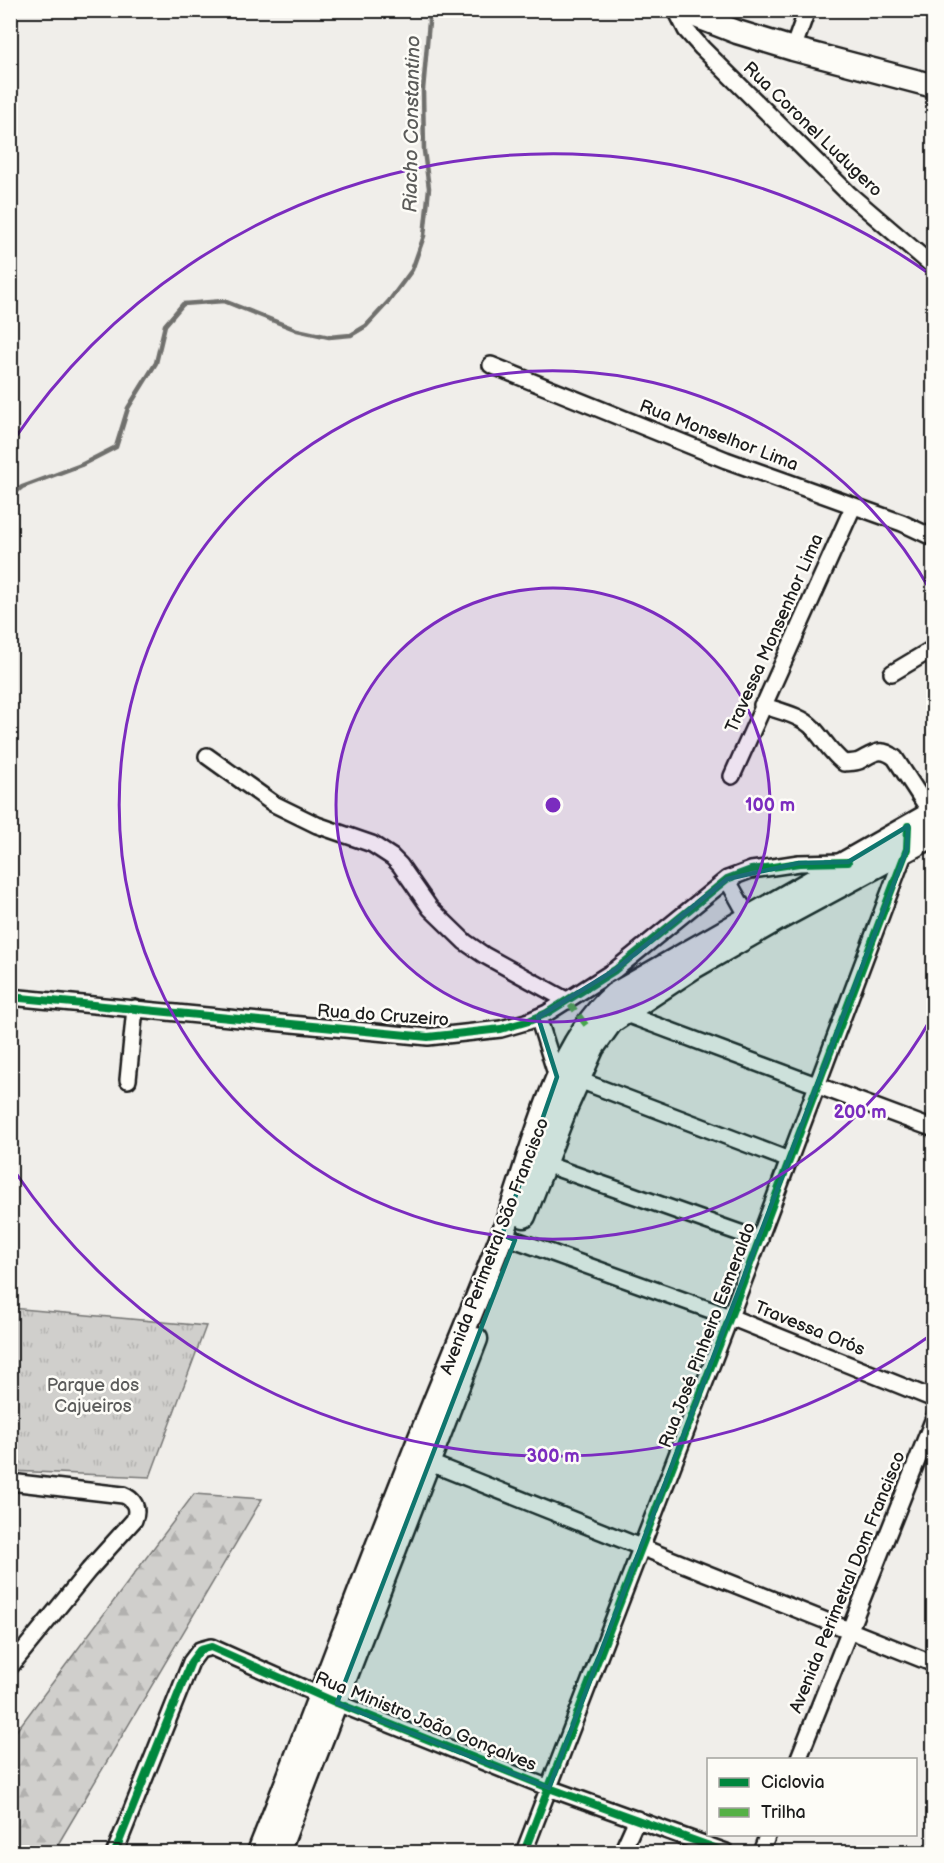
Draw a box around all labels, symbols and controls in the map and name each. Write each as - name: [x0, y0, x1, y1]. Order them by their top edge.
- water label: Riacho Constantino: [398, 35, 426, 213]
- street label: Rua Coronel Ludugero: [739, 58, 887, 201]
- street label: Rua Monselhor Lima: [636, 395, 801, 475]
- street label: Travessa Monsenhor Lima: [721, 531, 828, 736]
- centre of rings: [543, 795, 563, 815]
- text: 100 m: [745, 795, 795, 816]
- street label: Rua do Cruzeiro: [316, 1000, 450, 1031]
- text: 200 m: [833, 1102, 887, 1123]
- street label: Avenida Perimetral São Francisco: [436, 1115, 553, 1377]
- street label: Rua José Pinheiro Esmeraldo: [655, 1220, 760, 1451]
- street label: Travessa Orós: [752, 1297, 868, 1360]
- park label: Parque dos Cajueiros: [47, 1375, 139, 1417]
- text: 300 m: [526, 1446, 580, 1467]
- street label: Avenida Perimetral Dom Francisco: [785, 1448, 910, 1716]
- street label: Rua Ministro João Gonçalves: [312, 1667, 540, 1776]
- legend: [707, 1758, 917, 1836]
- text: Ciclovia: [761, 1772, 825, 1793]
- text: Trilha: [761, 1802, 806, 1823]

